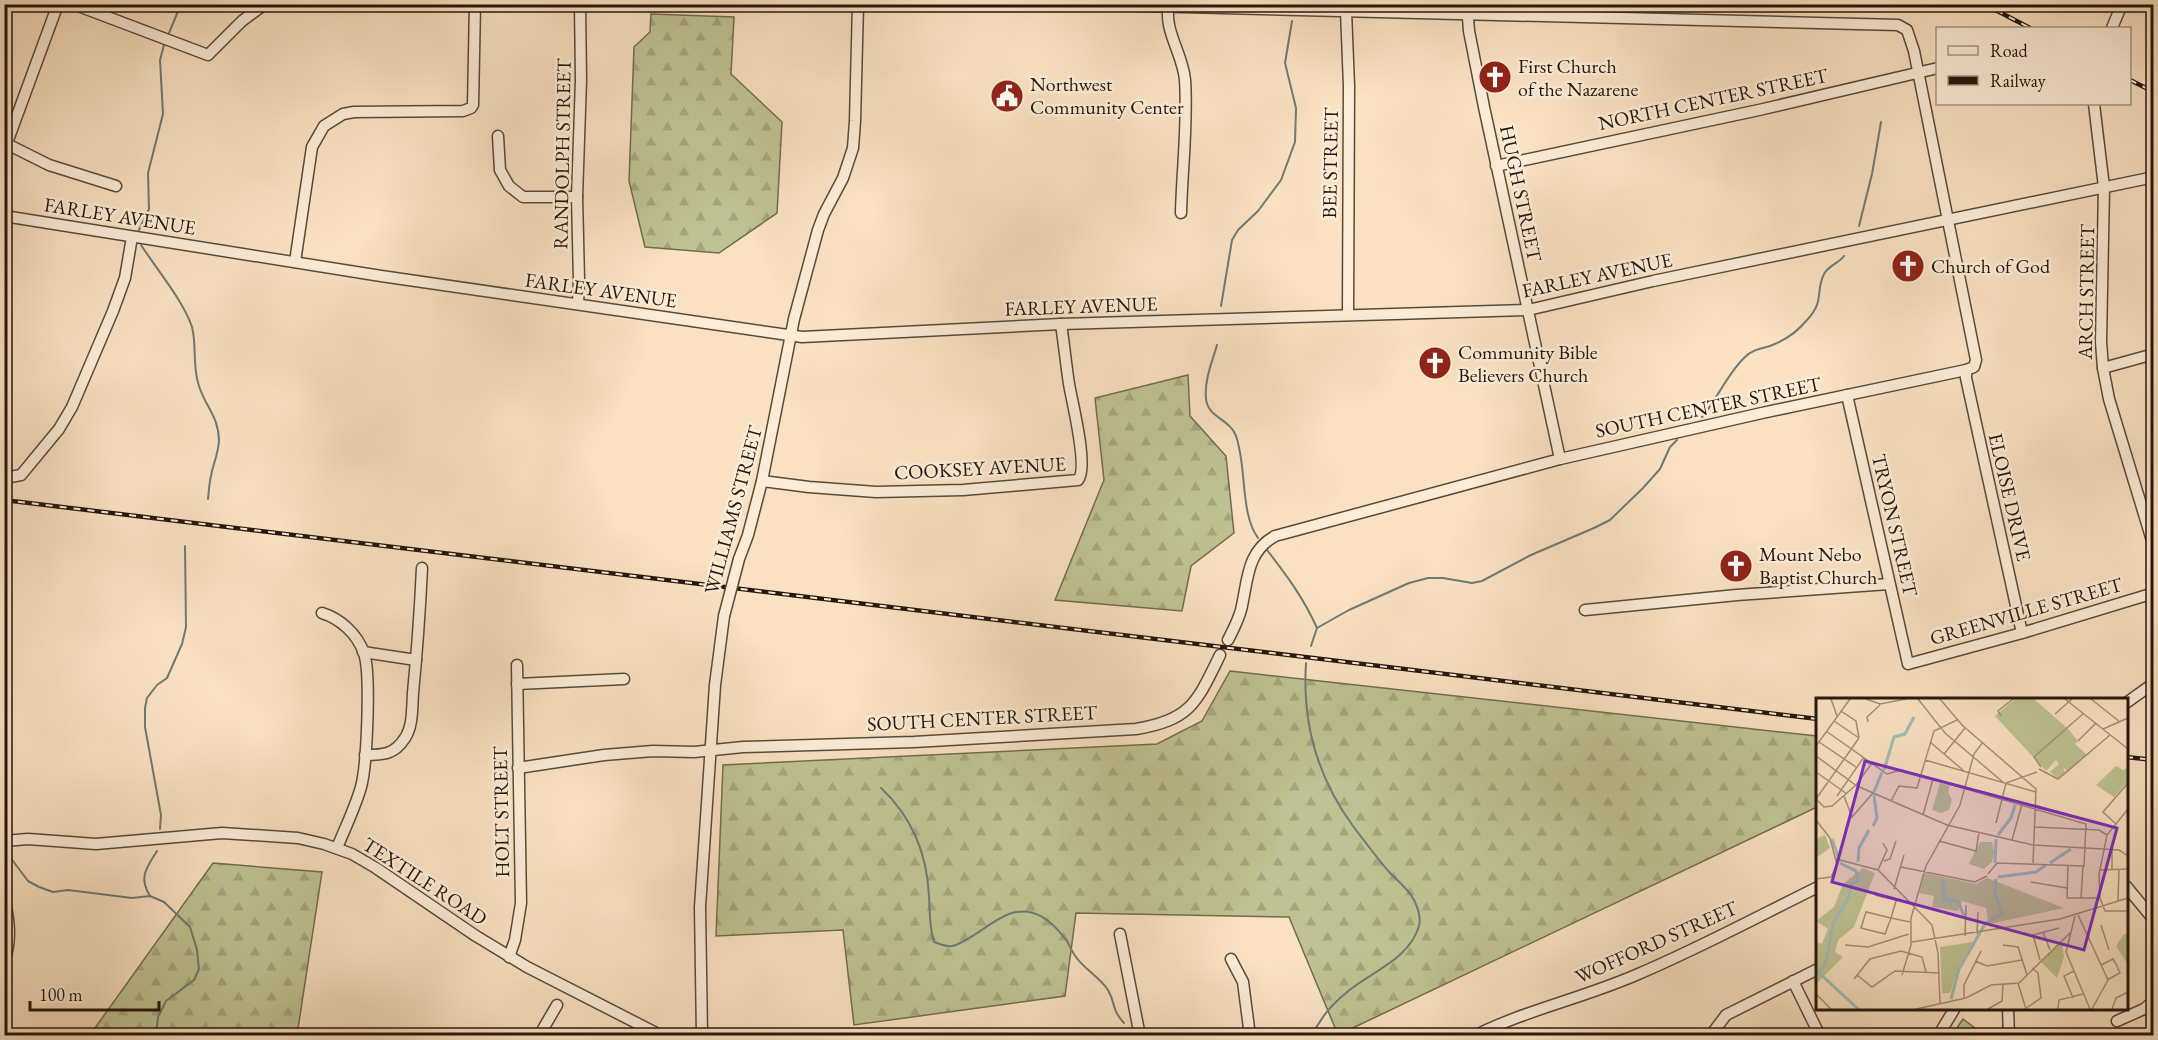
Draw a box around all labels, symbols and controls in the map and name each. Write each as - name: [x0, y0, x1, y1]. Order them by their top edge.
- legend: [1936, 27, 2131, 105]
- text: Road: [1990, 39, 2029, 62]
- place label: First Church of the Nazarene: [1518, 53, 1639, 102]
- street label: RANDOLPH STREET: [547, 58, 577, 250]
- church icon: First Church of the Nazarene: [1477, 59, 1513, 95]
- street label: NORTH CENTER STREET: [1596, 62, 1831, 136]
- text: Railway: [1990, 69, 2046, 92]
- place label: Northwest Community Center: [1030, 71, 1184, 120]
- public building icon: Northwest Community Center: [989, 78, 1025, 114]
- street label: BEE STREET: [1316, 107, 1344, 219]
- street label: HUGH STREET: [1494, 122, 1548, 264]
- street label: FARLEY AVENUE: [42, 191, 198, 241]
- street label: ARCH STREET: [2072, 223, 2100, 361]
- street label: FARLEY AVENUE: [1519, 246, 1675, 304]
- church icon: Church of God: [1890, 248, 1926, 284]
- place label: Church of God: [1931, 253, 2051, 279]
- street label: FARLEY AVENUE: [523, 266, 679, 314]
- street label: FARLEY AVENUE: [1004, 290, 1158, 322]
- place label: Community Bible Believers Church: [1458, 339, 1598, 388]
- church icon: Community Bible Believers Church: [1417, 345, 1453, 381]
- street label: SOUTH CENTER STREET: [1593, 370, 1824, 444]
- street label: WILLIAMS STREET: [698, 422, 768, 597]
- street label: ELOISE DRIVE: [1983, 431, 2037, 563]
- street label: COOKSEY AVENUE: [893, 451, 1067, 485]
- street label: TRYON STREET: [1866, 451, 1924, 599]
- place label: Mount Nebo Baptist Church: [1759, 541, 1877, 590]
- church icon: Mount Nebo Baptist Church: [1718, 548, 1754, 584]
- street label: GREENVILLE STREET: [1927, 571, 2126, 651]
- inset map: [1816, 698, 2128, 1010]
- street label: SOUTH CENTER STREET: [866, 699, 1098, 737]
- street label: HOLT STREET: [487, 746, 515, 878]
- street label: TEXTILE ROAD: [358, 831, 492, 931]
- street label: WOFFORD STREET: [1571, 894, 1742, 989]
- scale bar: [30, 974, 159, 1012]
- text: 100 m: [39, 983, 83, 1006]

